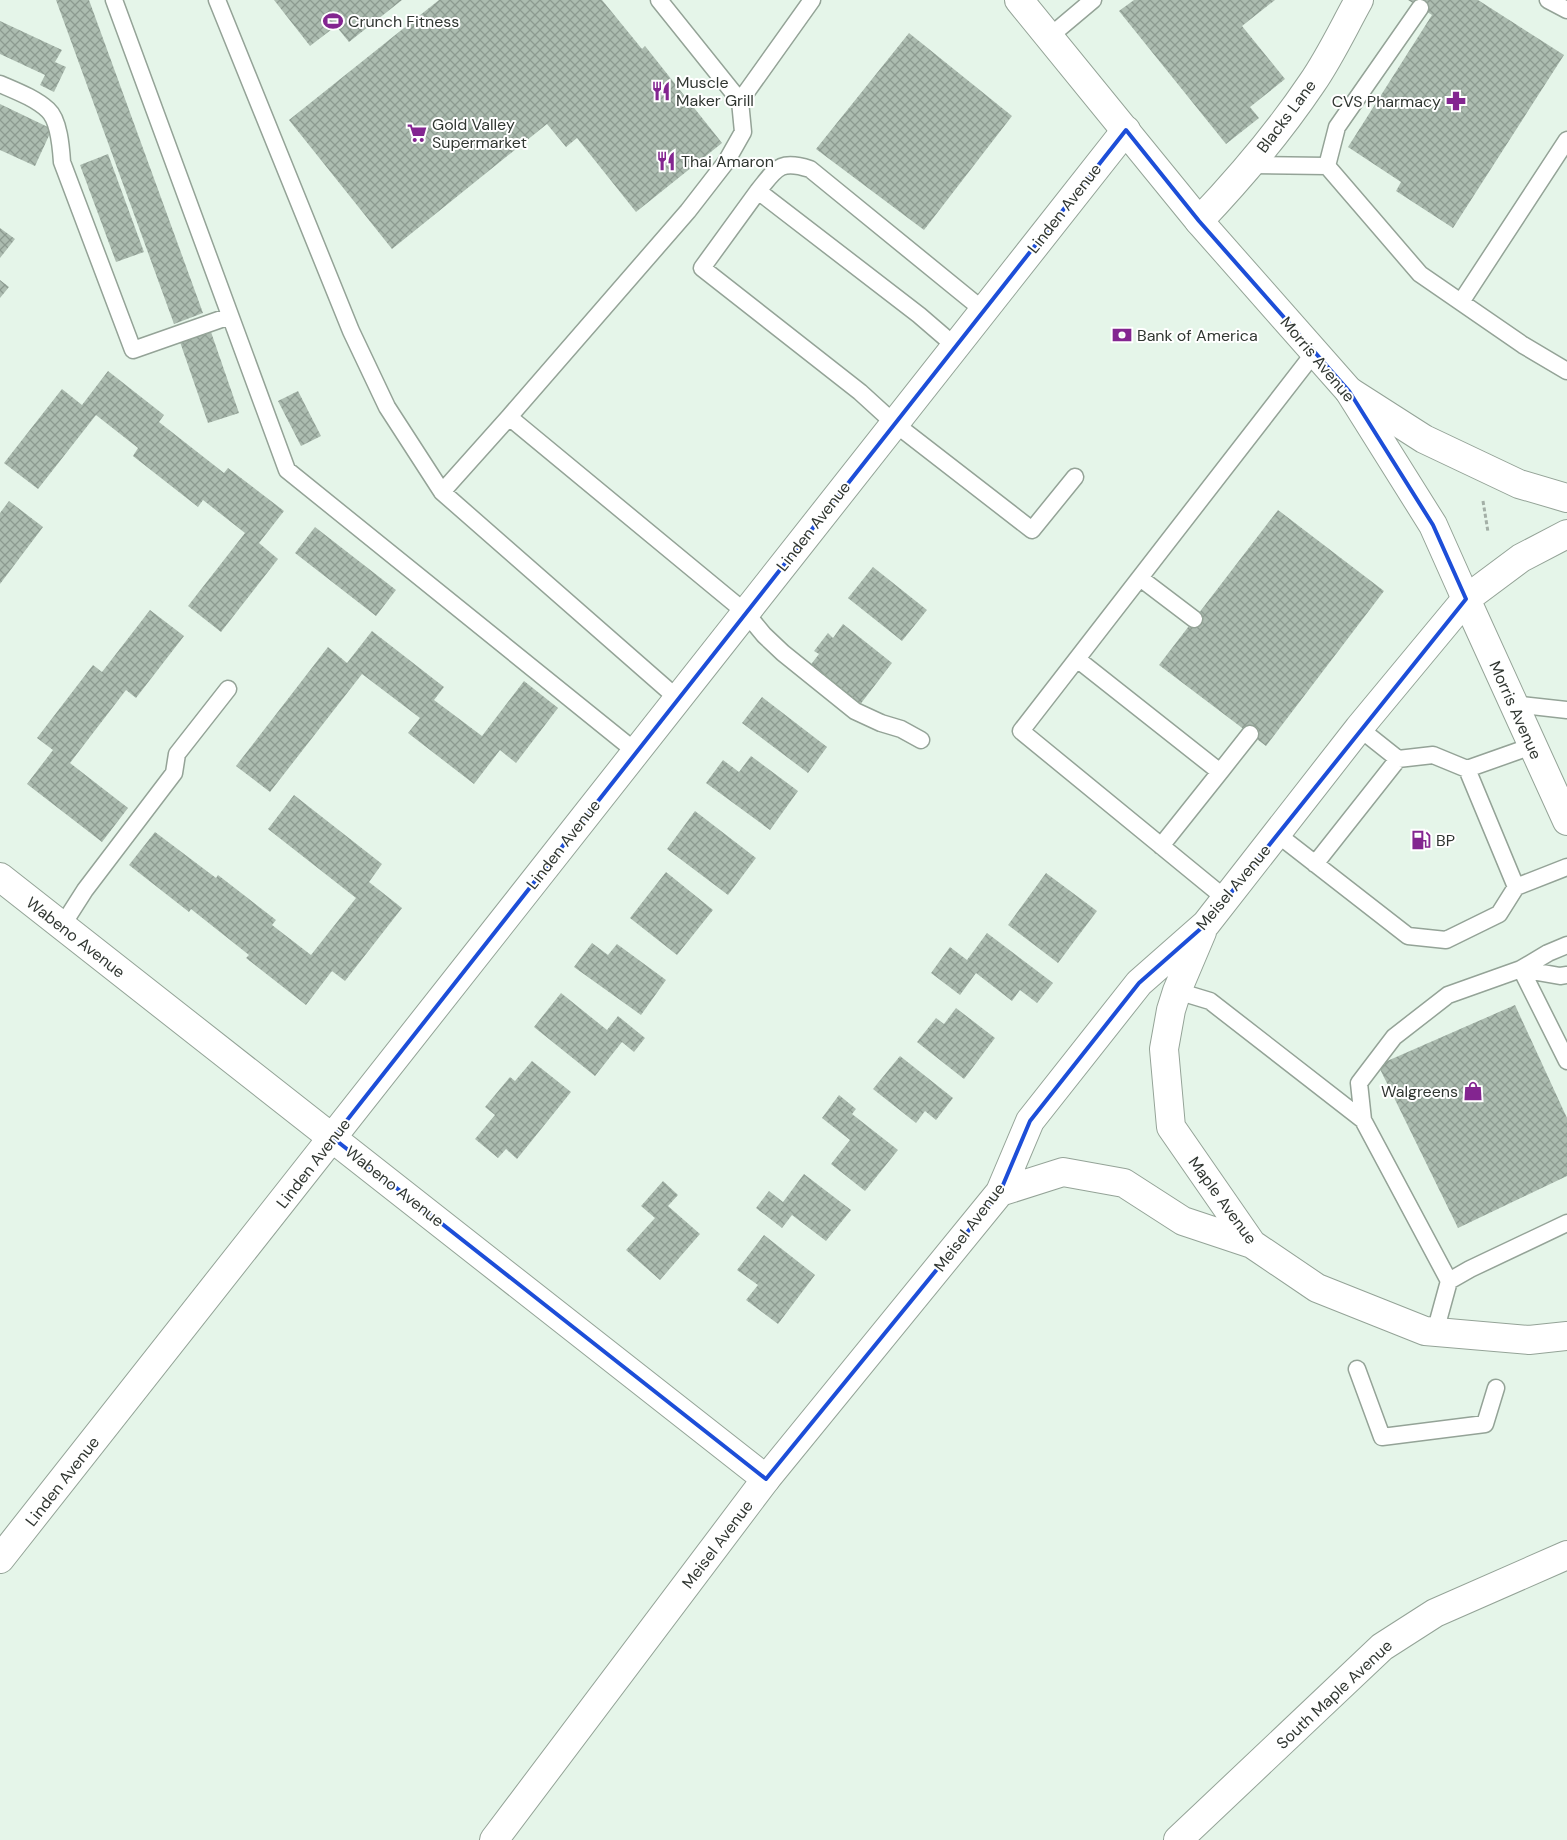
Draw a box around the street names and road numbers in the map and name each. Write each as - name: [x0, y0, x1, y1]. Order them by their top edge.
- street label: Blacks Lane: [1252, 75, 1321, 157]
- street label: Linden Avenue: [1023, 159, 1106, 257]
- street label: Morris Avenue: [1276, 312, 1359, 406]
- street label: Linden Avenue: [772, 477, 855, 575]
- street label: Morris Avenue: [1485, 658, 1547, 763]
- street label: Linden Avenue: [522, 795, 605, 893]
- street label: Meisel Avenue: [1191, 840, 1275, 935]
- street label: Wabeno Avenue: [22, 892, 129, 983]
- street label: Linden Avenue: [272, 1114, 355, 1212]
- street label: Wabeno Avenue: [341, 1141, 448, 1232]
- street label: Maple Avenue: [1184, 1152, 1261, 1248]
- street label: Meisel Avenue: [929, 1179, 1010, 1276]
- street label: Linden Avenue: [21, 1432, 104, 1530]
- street label: Meisel Avenue: [677, 1496, 758, 1593]
- street label: South Maple Avenue: [1272, 1635, 1397, 1754]

